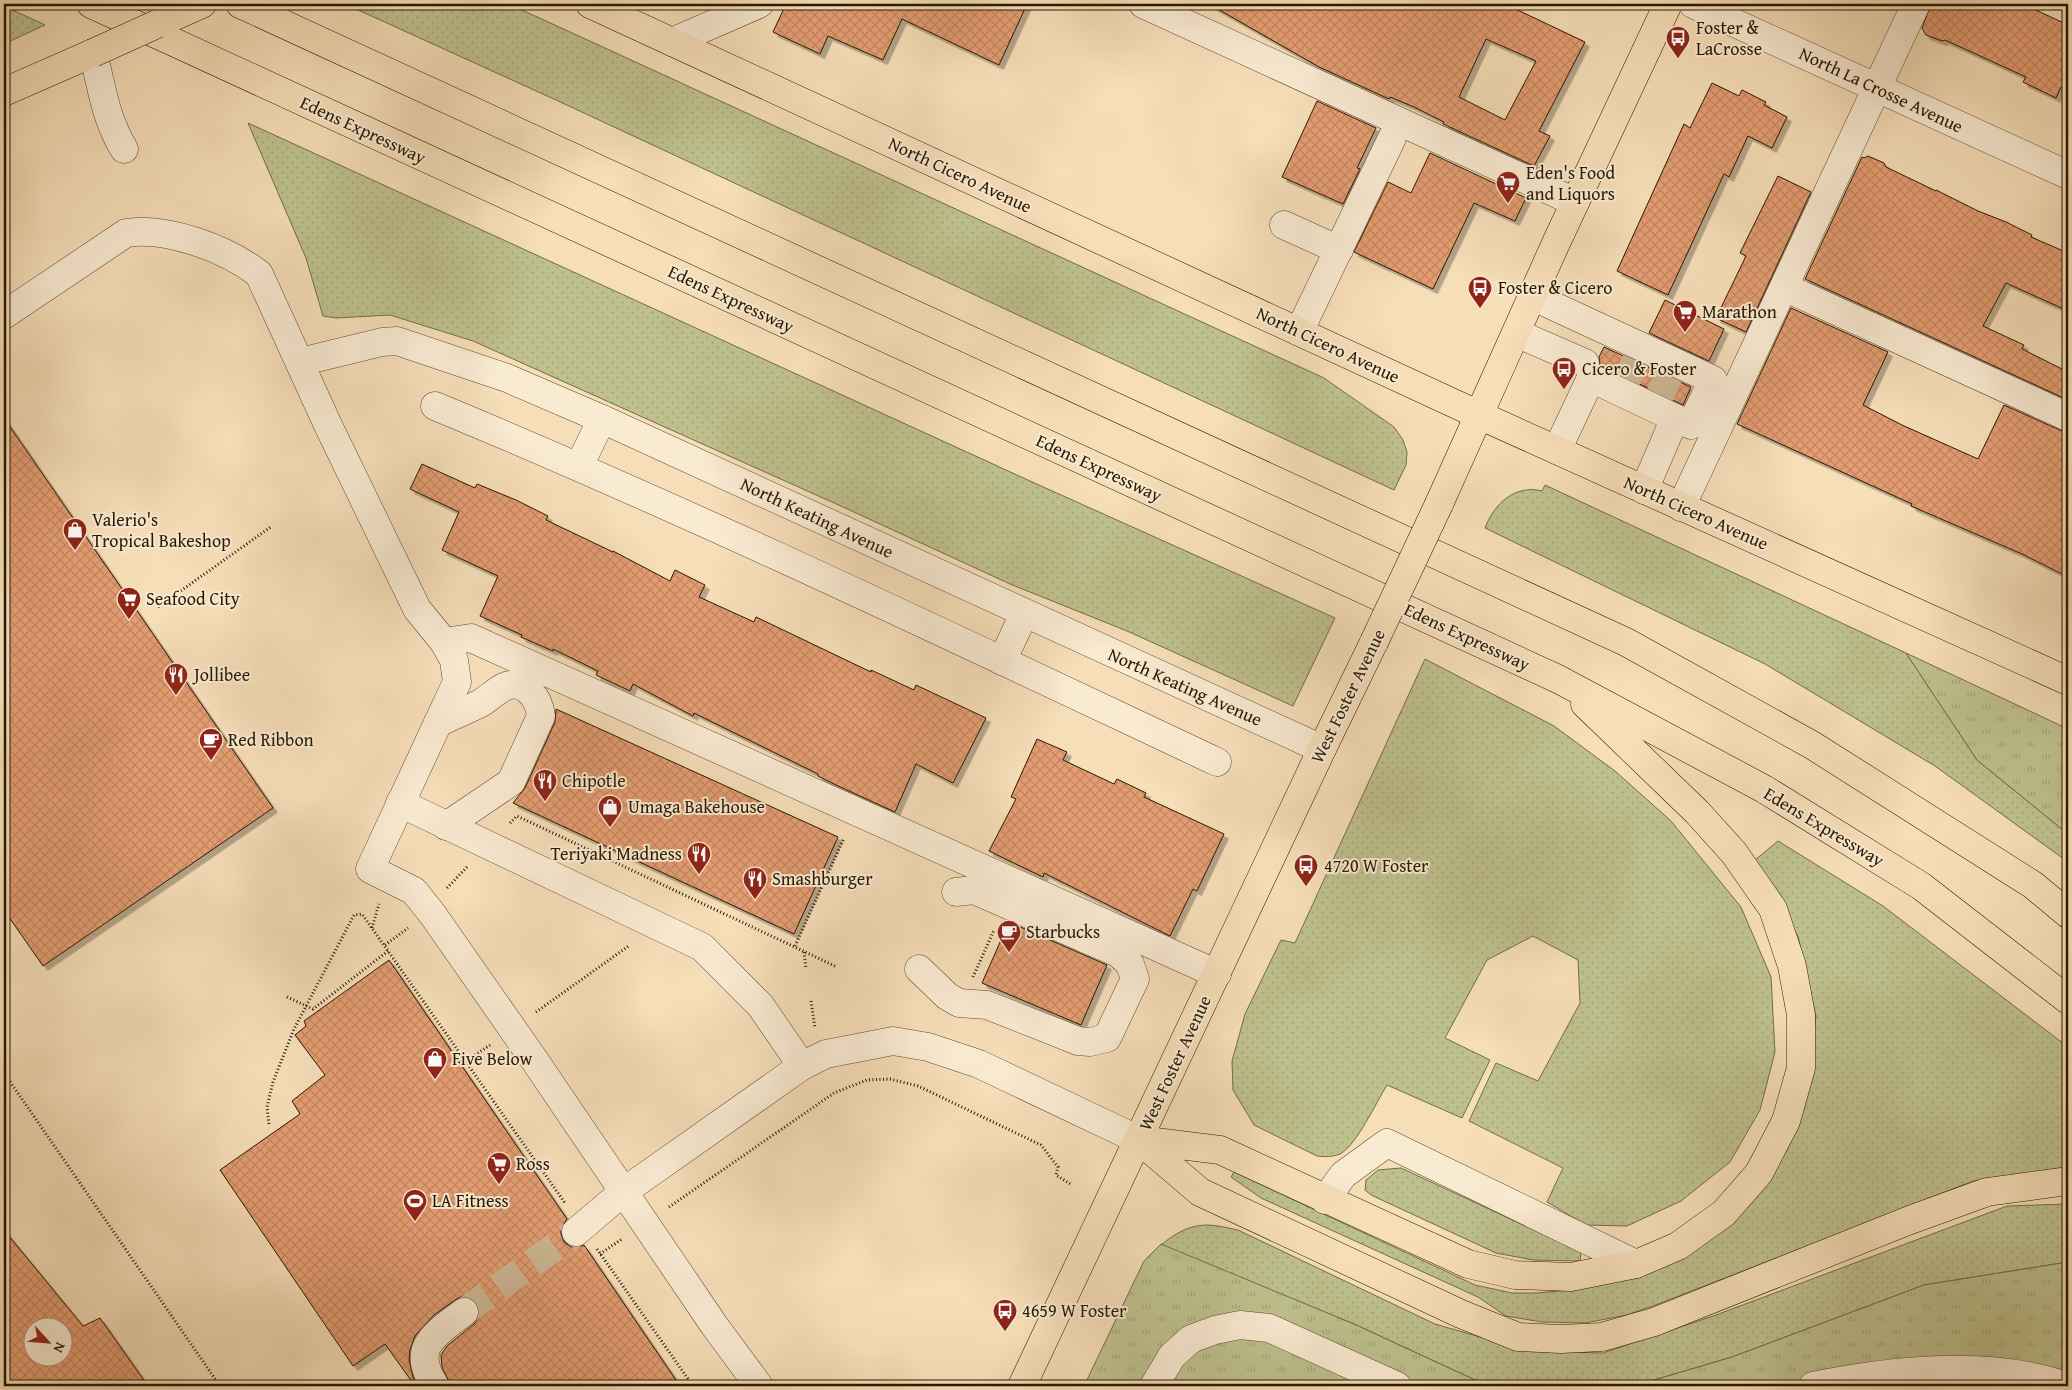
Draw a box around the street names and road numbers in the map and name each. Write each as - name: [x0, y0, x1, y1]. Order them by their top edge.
- street label: North La Crosse Avenue: [1795, 40, 1968, 139]
- street label: Edens Expressway: [296, 89, 431, 171]
- street label: North Cicero Avenue: [884, 129, 1036, 220]
- street label: Edens Expressway: [664, 258, 799, 340]
- street label: North Cicero Avenue: [1252, 299, 1404, 390]
- street label: Edens Expressway: [1032, 427, 1167, 509]
- street label: North Cicero Avenue: [1620, 469, 1773, 557]
- street label: North Keating Avenue: [736, 470, 898, 565]
- street label: Edens Expressway: [1400, 596, 1535, 678]
- street label: West Foster Avenue: [1303, 624, 1392, 768]
- street label: North Keating Avenue: [1104, 640, 1267, 733]
- street label: Edens Expressway: [1759, 780, 1890, 873]
- street label: West Foster Avenue: [1131, 991, 1218, 1135]

